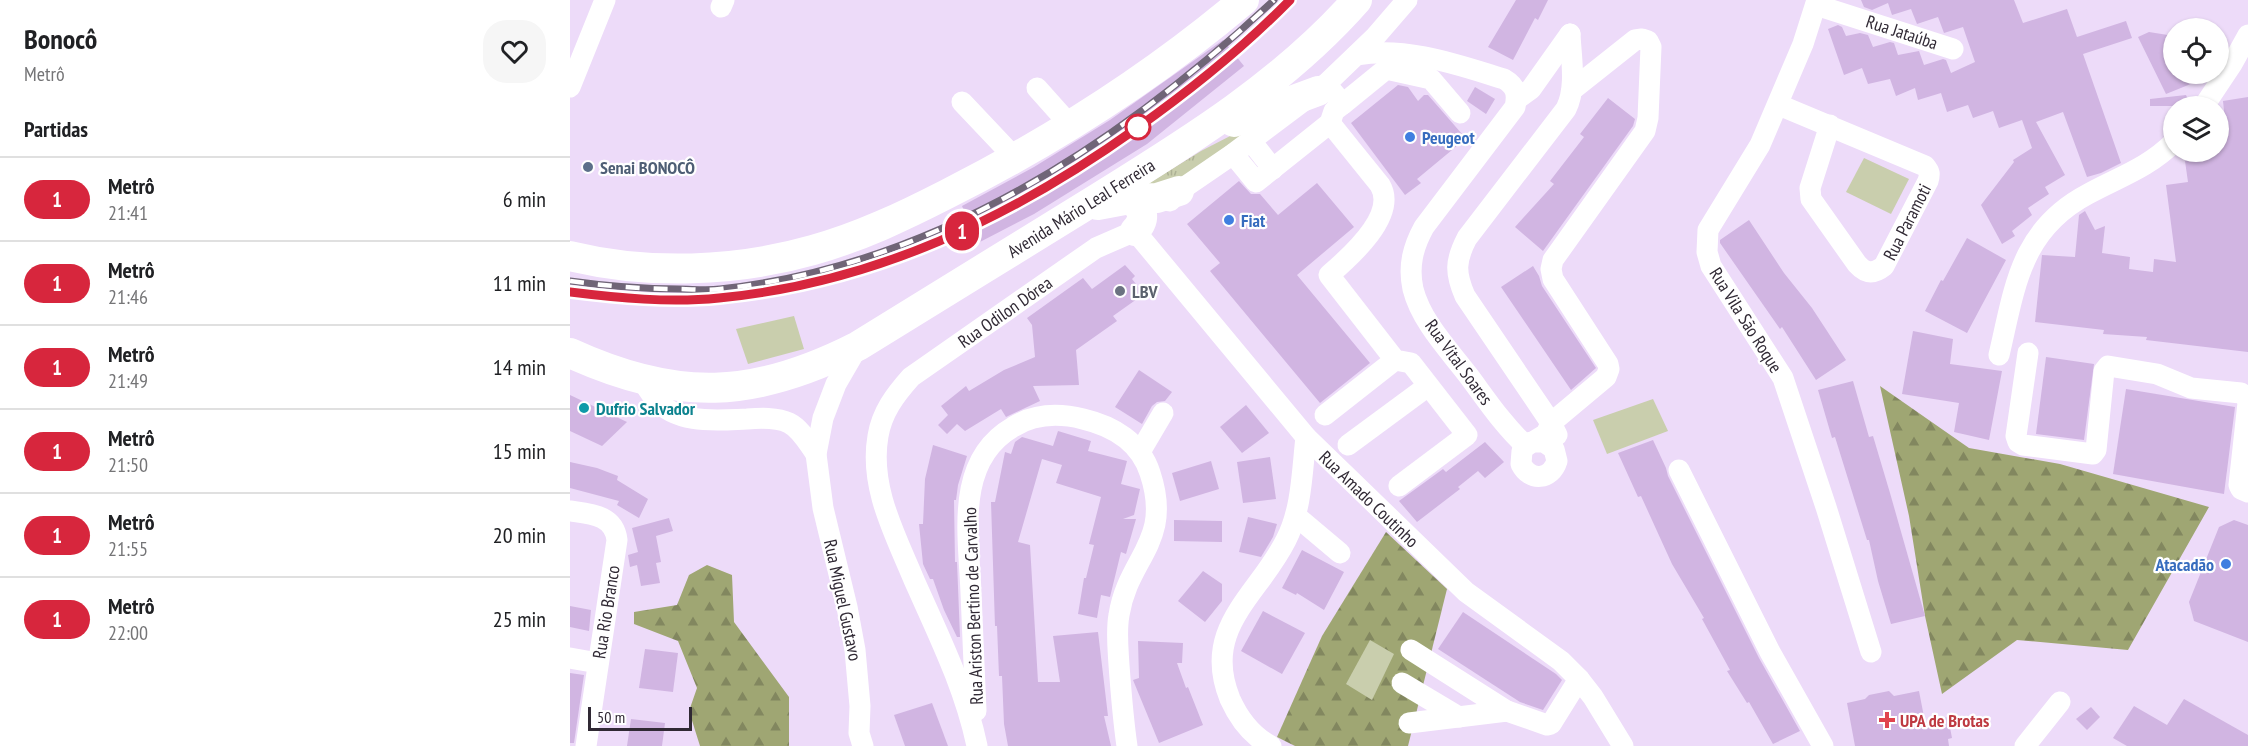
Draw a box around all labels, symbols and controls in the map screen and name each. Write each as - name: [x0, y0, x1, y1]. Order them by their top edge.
- street label: Rua Jataúba: [1863, 10, 1941, 54]
- map controls: [2163, 18, 2229, 162]
- button: locate: [2163, 18, 2229, 84]
- text: Bonocô: [24, 20, 97, 57]
- button: heart: [483, 20, 546, 83]
- text: Metrô: [24, 61, 65, 87]
- button: layers: [2163, 96, 2229, 162]
- unlabelled marker: [1125, 114, 1151, 140]
- text: Partidas: [24, 115, 88, 143]
- place label: Peugeot: [1422, 126, 1475, 149]
- marker: Peugeot: [1403, 130, 1417, 144]
- street label: Avenida Mário Leal Ferreira: [1003, 153, 1159, 263]
- place label: Senai BONOCÔ: [600, 156, 695, 179]
- marker: Senai BONOCÔ: [581, 160, 595, 174]
- text: Metrô: [108, 172, 155, 200]
- street label: Rua Paramoti: [1878, 180, 1936, 264]
- text: 6 min: [503, 185, 546, 213]
- text: 1: [52, 186, 62, 213]
- text: 21:41: [108, 200, 148, 226]
- place label: Fiat: [1241, 209, 1266, 232]
- line badge: 1: [942, 212, 982, 250]
- marker: Fiat: [1222, 213, 1236, 227]
- text: 1: [957, 218, 967, 245]
- text: Metrô: [108, 256, 155, 284]
- street label: Rua Vila São Roque: [1705, 263, 1787, 377]
- text: 11 min: [493, 269, 546, 297]
- text: 1: [52, 270, 62, 297]
- street label: Rua Odilon Dórea: [954, 271, 1056, 353]
- place label: LBV: [1132, 280, 1158, 303]
- text: 21:46: [108, 284, 148, 310]
- marker: LBV: [1113, 284, 1127, 298]
- street label: Rua Vital Soares: [1420, 315, 1498, 409]
- text: Metrô: [108, 340, 155, 368]
- text: 14 min: [493, 353, 546, 381]
- text: 1: [52, 354, 62, 381]
- text: 21:49: [108, 368, 148, 394]
- place label: Dufrio Salvador: [596, 397, 696, 420]
- marker: Dufrio Salvador: [577, 401, 591, 415]
- text: Metrô: [108, 424, 155, 452]
- text: 15 min: [493, 437, 546, 465]
- text: 1: [52, 438, 62, 465]
- street label: Rua Amado Coutinho: [1314, 446, 1424, 552]
- text: 21:50: [108, 452, 148, 478]
- street label: Rua Ariston Bertino de Carvalho: [958, 507, 988, 705]
- text: Metrô: [108, 508, 155, 536]
- text: 20 min: [493, 521, 546, 549]
- text: 1: [52, 522, 62, 549]
- text: 21:55: [108, 536, 148, 562]
- street label: Rua Miguel Gustavo: [819, 537, 867, 663]
- place label: Atacadão: [2155, 553, 2214, 576]
- marker: Atacadão: [2219, 557, 2233, 571]
- street label: Rua Rio Branco: [587, 564, 625, 660]
- text: Metrô: [108, 592, 155, 620]
- text: 25 min: [493, 605, 546, 633]
- text: 1: [52, 606, 62, 633]
- text: 22:00: [108, 620, 148, 646]
- scale bar: [588, 704, 692, 732]
- text: 50 m: [597, 707, 625, 727]
- place label: UPA de Brotas: [1900, 709, 1989, 732]
- marker: UPA de Brotas: [1878, 711, 1896, 729]

